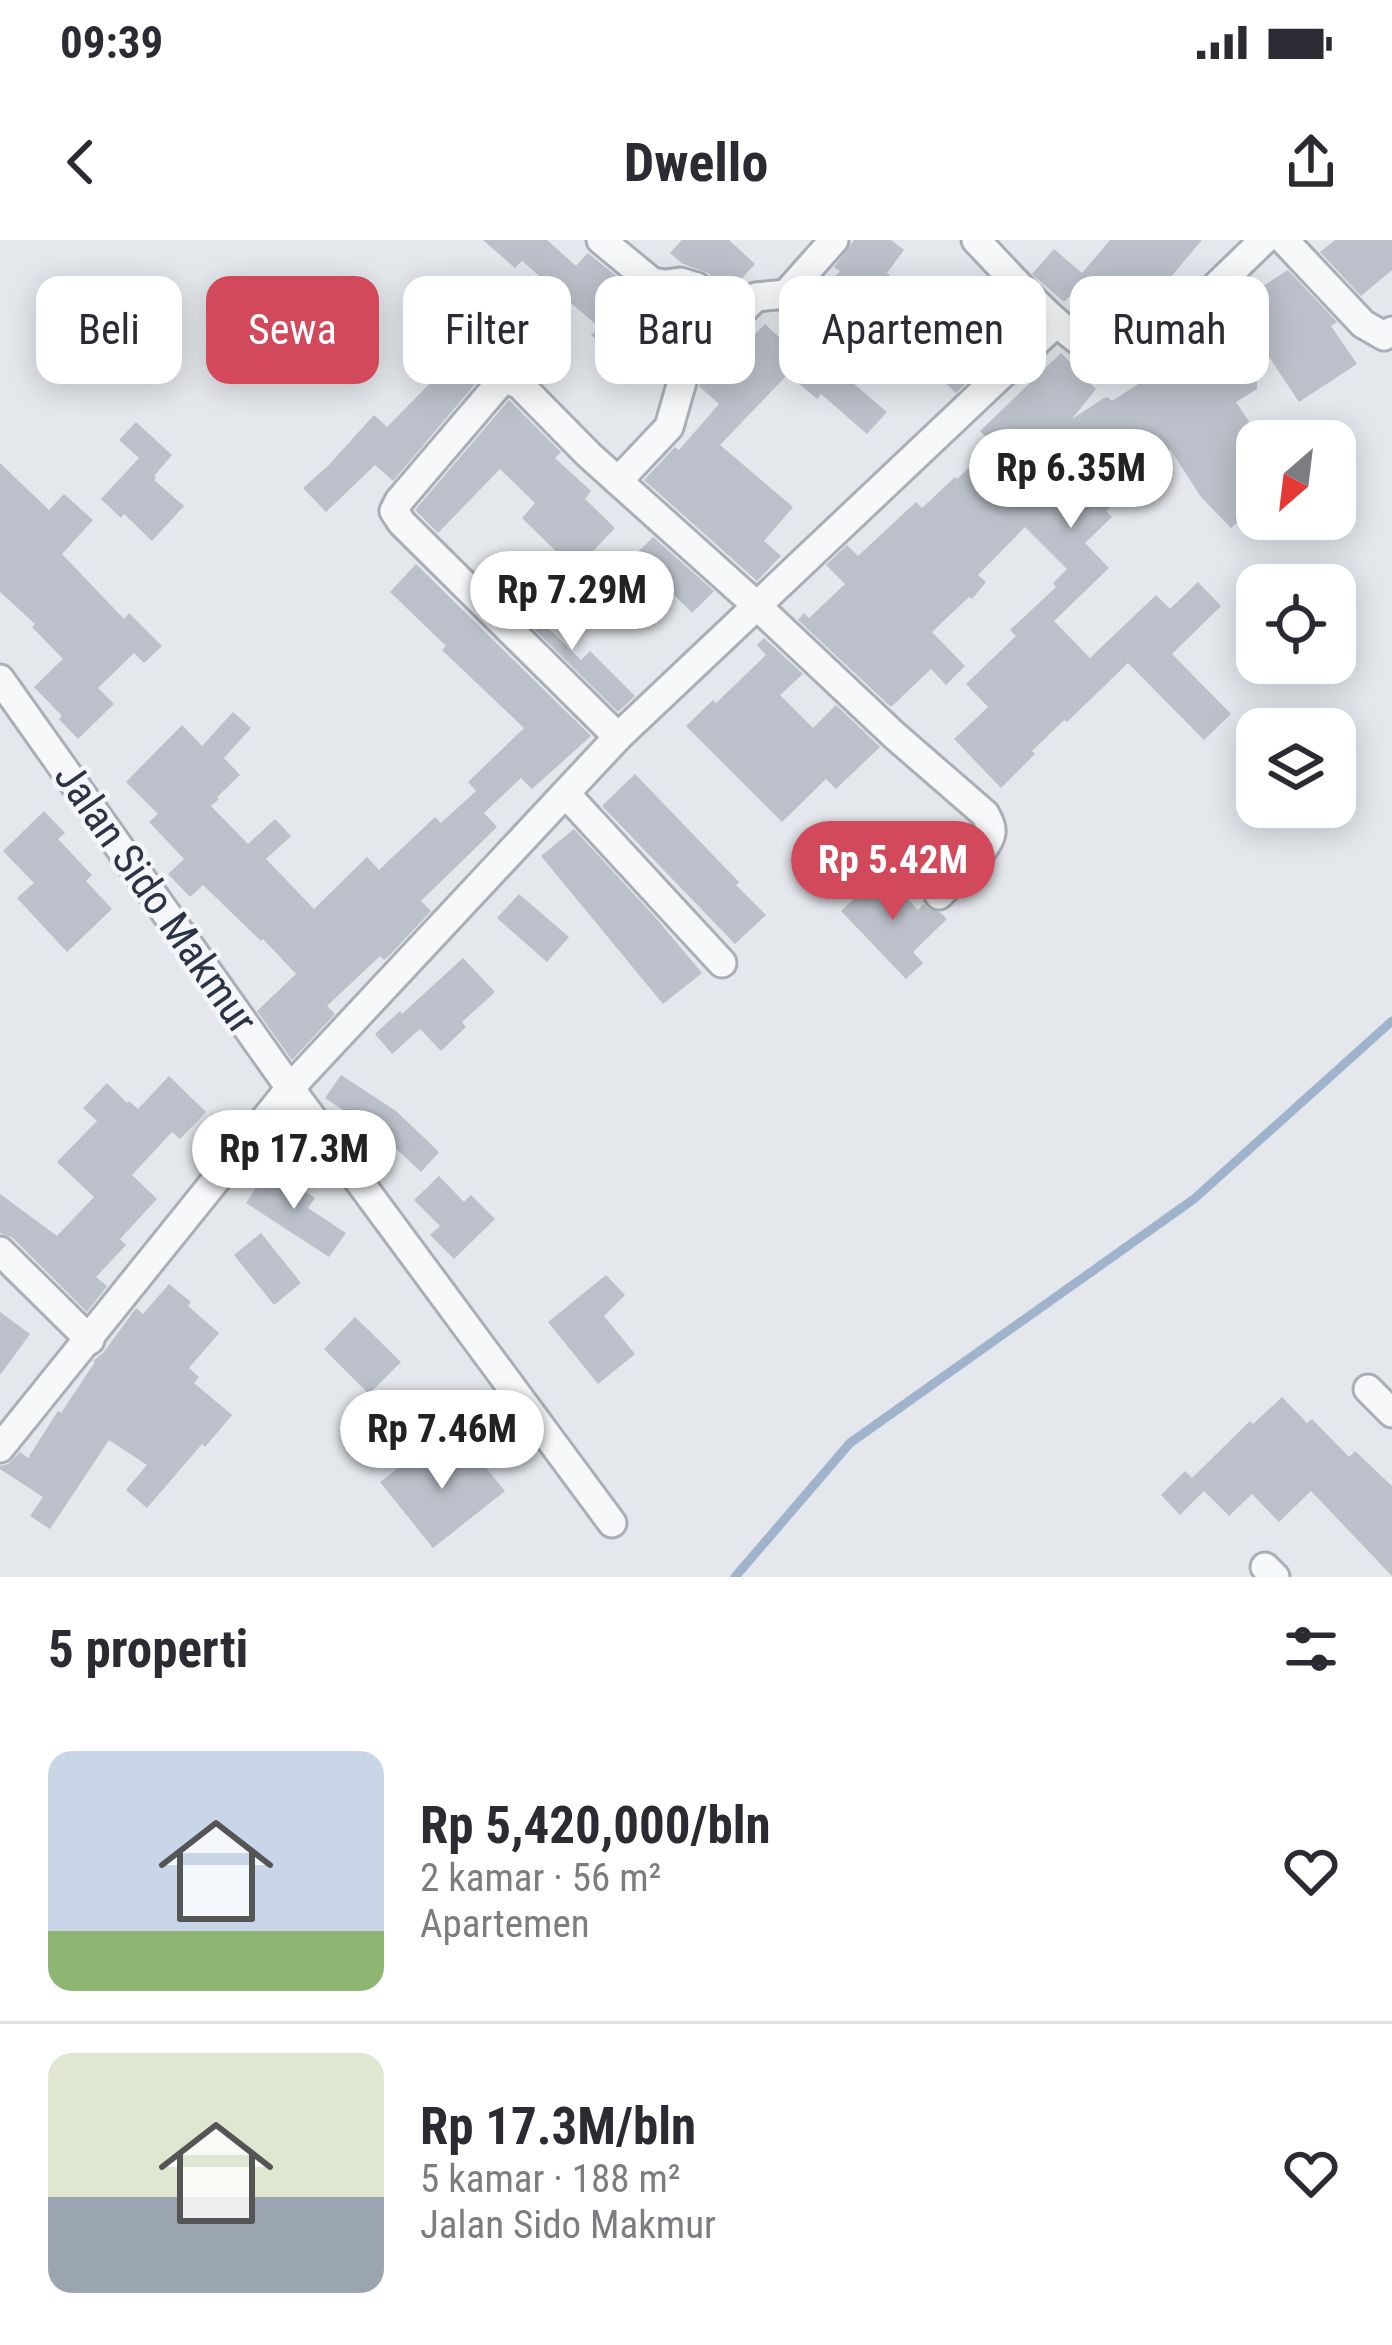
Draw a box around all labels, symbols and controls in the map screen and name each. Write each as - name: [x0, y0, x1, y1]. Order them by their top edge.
- text: 09:39: [60, 16, 163, 69]
- icon: back: [48, 129, 114, 195]
- icon: share: [1278, 129, 1344, 195]
- text: Dwello: [624, 131, 768, 194]
- chip: Beli: [36, 276, 182, 384]
- chip: Sewa: [206, 276, 379, 384]
- chip: Filter: [403, 276, 571, 384]
- chip: Baru: [595, 276, 755, 384]
- chip: Apartemen: [779, 276, 1046, 384]
- chip: Rumah: [1070, 276, 1269, 384]
- north arrow: [1236, 420, 1356, 540]
- map controls: [1236, 420, 1356, 828]
- pin: Rp 6.35M: [947, 429, 1195, 531]
- text: Rp 6.35M: [996, 445, 1146, 491]
- pin: Rp 7.29M: [448, 551, 696, 653]
- button: locate: [1236, 564, 1356, 684]
- text: Rp 7.29M: [497, 567, 647, 613]
- button: layers: [1236, 708, 1356, 828]
- street label: Jalan Sido Makmur: [45, 753, 267, 1043]
- pin: Rp 5.42M: [769, 821, 1017, 923]
- text: Rp 5.42M: [818, 837, 968, 883]
- pin: Rp 17.3M: [170, 1110, 418, 1212]
- text: Rp 17.3M: [219, 1126, 369, 1172]
- pin: Rp 7.46M: [318, 1390, 566, 1492]
- text: Rp 7.46M: [367, 1406, 517, 1452]
- icon: filters: [1278, 1616, 1344, 1682]
- text: 5 properti: [48, 1620, 248, 1679]
- text: Rp 5,420,000/bln: [420, 1796, 771, 1855]
- icon: home: [144, 1799, 288, 1943]
- icon: heart: [1278, 1838, 1344, 1904]
- text: 2 kamar · 56 m²: [420, 1855, 661, 1901]
- text: Apartemen: [420, 1901, 590, 1947]
- text: Rp 17.3M/bln: [420, 2097, 696, 2156]
- icon: home: [144, 2101, 288, 2245]
- icon: heart: [1278, 2140, 1344, 2206]
- text: 5 kamar · 188 m²: [420, 2156, 681, 2202]
- text: Jalan Sido Makmur: [420, 2202, 716, 2248]

